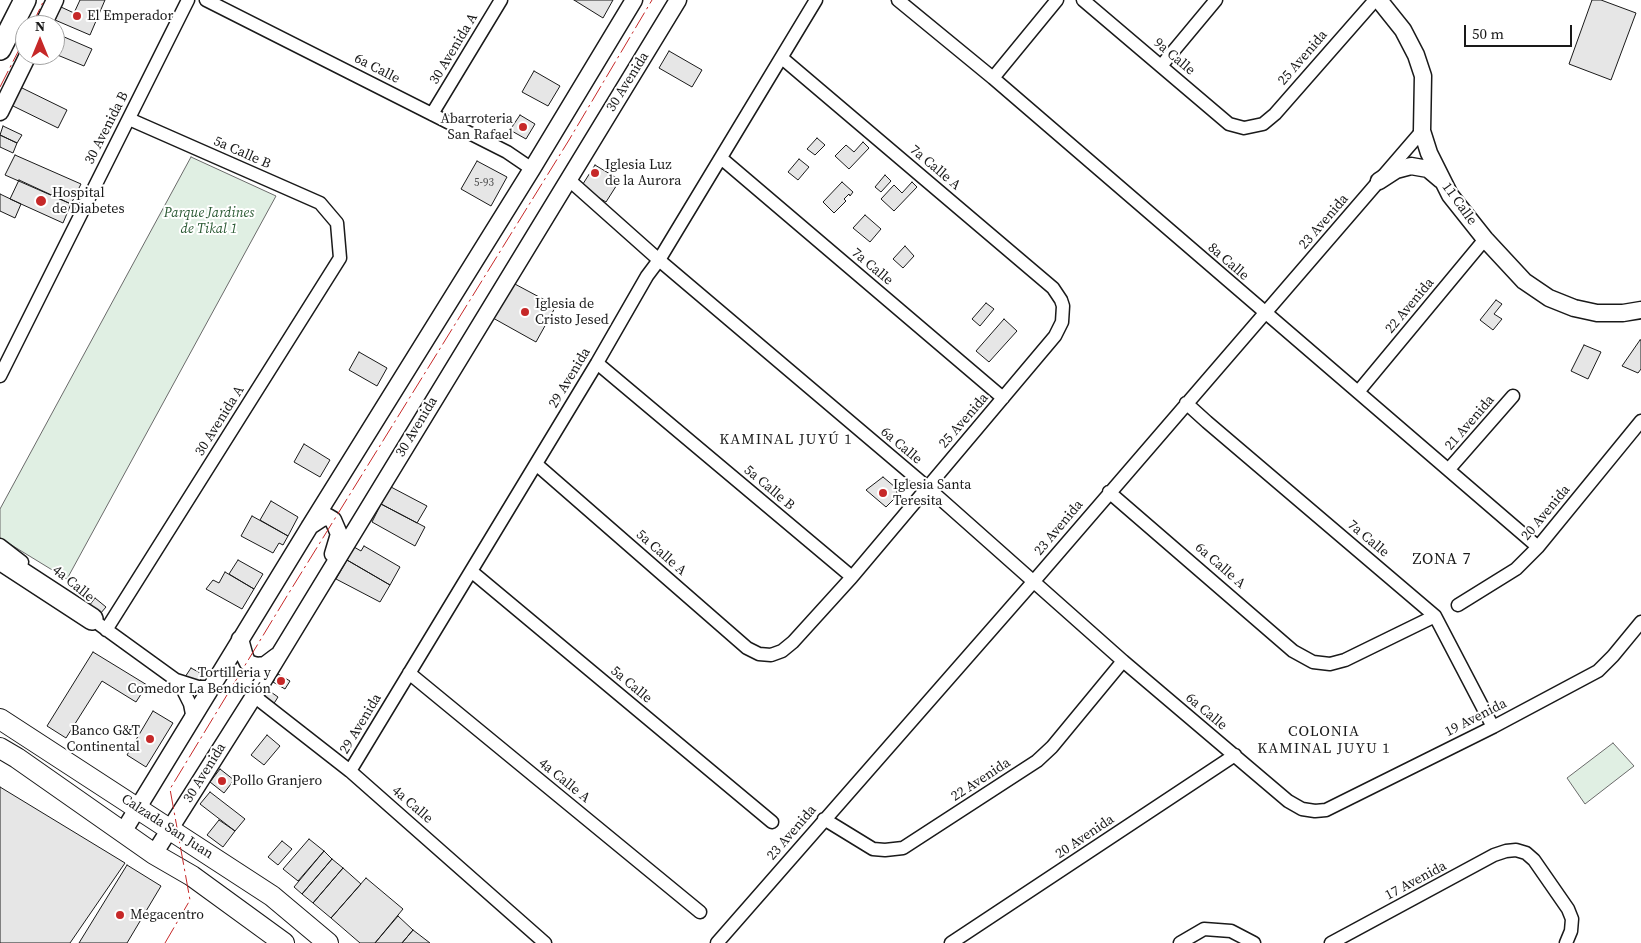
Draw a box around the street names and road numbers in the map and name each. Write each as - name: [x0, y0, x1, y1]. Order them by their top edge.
- street label: 30 Avenida A: [426, 10, 482, 88]
- street label: 25 Avenida: [1275, 27, 1331, 89]
- street label: 9a Calle: [1150, 35, 1198, 79]
- street label: 30 Avenida: [603, 49, 653, 115]
- street label: 6a Calle: [351, 50, 403, 88]
- street label: 30 Avenida B: [82, 89, 132, 167]
- street label: 5a Calle B: [211, 133, 273, 173]
- street label: 7a Calle A: [906, 142, 964, 194]
- street label: 11 Calle: [1438, 179, 1480, 229]
- street label: 23 Avenida: [1296, 191, 1352, 253]
- street label: 8a Calle: [1204, 240, 1252, 284]
- street label: 7a Calle: [848, 245, 896, 289]
- street label: 22 Avenida: [1382, 275, 1438, 337]
- street label: 29 Avenida: [545, 345, 595, 411]
- street label: 30 Avenida A: [192, 383, 248, 459]
- street label: 25 Avenida: [936, 390, 992, 452]
- street label: 21 Avenida: [1442, 392, 1498, 454]
- street label: 30 Avenida: [392, 394, 442, 460]
- street label: 6a Calle: [877, 424, 925, 468]
- street label: 5a Calle B: [740, 462, 798, 514]
- street label: 20 Avenida: [1518, 482, 1574, 544]
- street label: 23 Avenida: [1031, 497, 1087, 559]
- street label: 7a Calle: [1344, 517, 1392, 561]
- street label: 5a Calle A: [632, 527, 690, 579]
- street label: 6a Calle A: [1191, 540, 1249, 592]
- street label: 4a Calle: [49, 562, 97, 606]
- street label: 5a Calle: [607, 663, 655, 707]
- street label: 6a Calle: [1182, 690, 1230, 734]
- street label: 29 Avenida: [336, 691, 386, 757]
- street label: 19 Avenida: [1442, 695, 1510, 741]
- street label: 30 Avenida: [180, 740, 230, 806]
- street label: 4a Calle A: [535, 755, 593, 807]
- street label: 22 Avenida: [948, 755, 1014, 805]
- street label: 4a Calle: [388, 783, 436, 827]
- street label: Calzada San Juan: [118, 791, 216, 863]
- street label: 23 Avenida: [764, 802, 820, 864]
- street label: 20 Avenida: [1052, 811, 1118, 863]
- street label: 17 Avenida: [1382, 858, 1450, 904]

